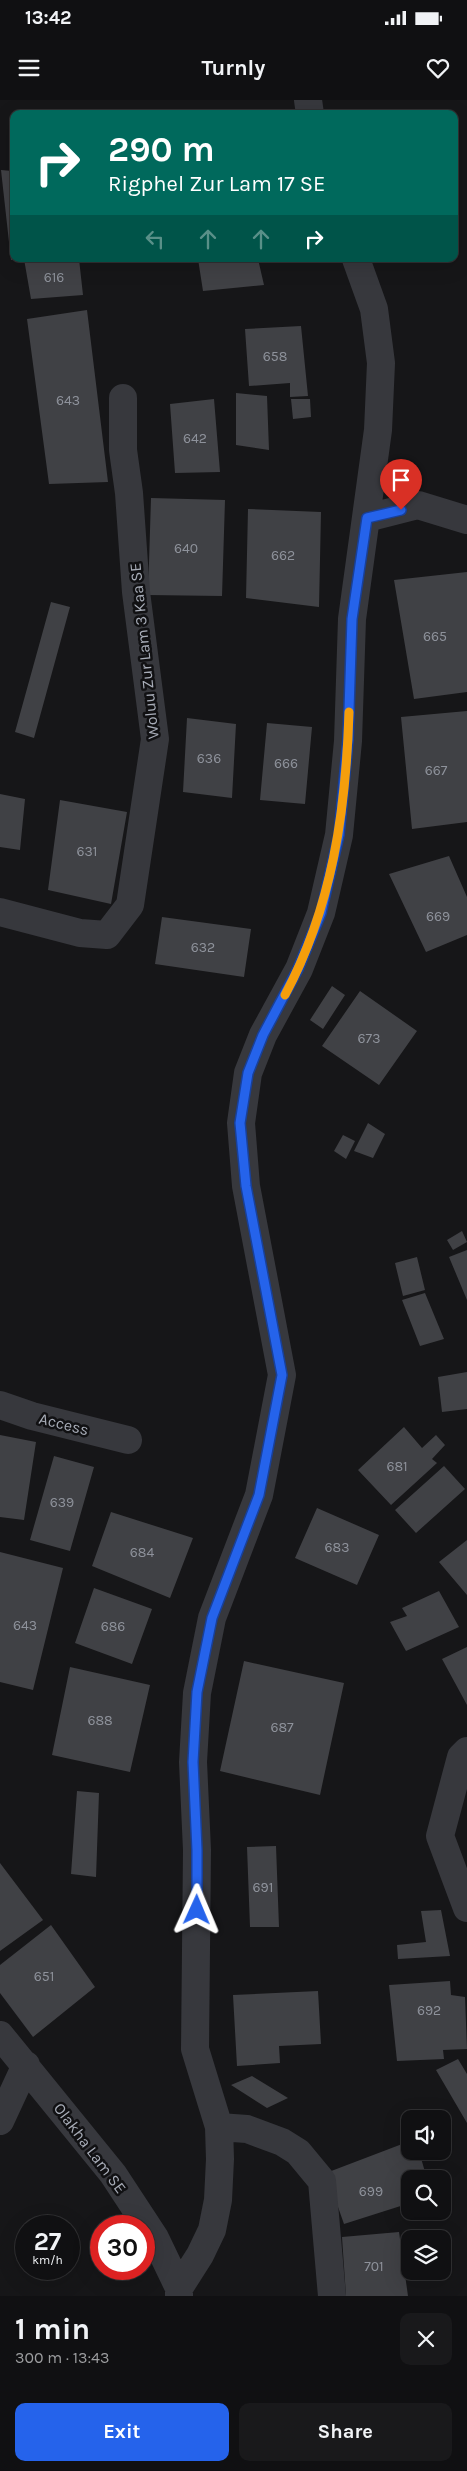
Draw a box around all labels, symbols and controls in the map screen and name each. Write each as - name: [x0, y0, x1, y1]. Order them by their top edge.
- text: 13:42: [25, 7, 72, 29]
- icon: menu: [15, 54, 43, 82]
- icon: heart: [424, 54, 452, 82]
- text: Turnly: [202, 55, 265, 81]
- text: 290 m: [108, 129, 215, 170]
- icon: right: [25, 130, 90, 195]
- text: Rigphel Zur Lam 17 SE: [108, 171, 325, 197]
- icon: left: [141, 225, 169, 253]
- icon: ahead: [194, 225, 222, 253]
- icon: ahead: [247, 225, 275, 253]
- icon: right: [300, 225, 328, 253]
- house number: 616: [44, 269, 64, 286]
- house number: 658: [263, 348, 287, 365]
- house number: 643: [56, 392, 80, 409]
- house number: 642: [183, 430, 207, 447]
- pin: [380, 459, 422, 510]
- icon: arrive: [387, 466, 415, 494]
- house number: 640: [174, 540, 198, 557]
- house number: 662: [271, 547, 295, 564]
- street label: Woluu Zur Lam 3 Kaa SE: [125, 562, 163, 740]
- house number: 665: [423, 628, 447, 645]
- house number: 636: [197, 750, 221, 767]
- house number: 666: [274, 755, 298, 772]
- house number: 667: [425, 762, 448, 779]
- house number: 631: [77, 843, 97, 860]
- house number: 669: [426, 908, 450, 925]
- house number: 632: [191, 939, 215, 956]
- house number: 673: [358, 1030, 380, 1047]
- street label: Access: [37, 1409, 91, 1439]
- house number: 681: [386, 1458, 408, 1475]
- house number: 639: [50, 1494, 74, 1511]
- house number: 683: [325, 1539, 349, 1556]
- house number: 684: [130, 1544, 154, 1561]
- house number: 643: [13, 1617, 37, 1634]
- house number: 686: [101, 1618, 125, 1635]
- house number: 688: [87, 1712, 113, 1729]
- house number: 687: [270, 1719, 294, 1736]
- house number: 691: [253, 1879, 273, 1896]
- position arrow: [170, 1883, 222, 1935]
- house number: 651: [34, 1968, 54, 1985]
- house number: 692: [417, 2002, 441, 2019]
- street label: Olakha Lam SE: [50, 2099, 130, 2197]
- map controls: [401, 2110, 451, 2280]
- button: sound: [401, 2110, 451, 2160]
- button: search: [401, 2170, 451, 2220]
- house number: 699: [359, 2183, 383, 2200]
- speed limit sign: 30: [90, 2215, 155, 2280]
- text: 27: [34, 2227, 61, 2256]
- button: layers: [401, 2230, 451, 2280]
- text: km/h: [32, 2253, 63, 2267]
- house number: 701: [364, 2258, 384, 2275]
- text: 1 min: [15, 2311, 90, 2347]
- button: close: [400, 2313, 452, 2365]
- text: 300 m · 13:43: [15, 2348, 109, 2367]
- button: Exit: [15, 2403, 229, 2461]
- button: Share: [239, 2403, 452, 2461]

